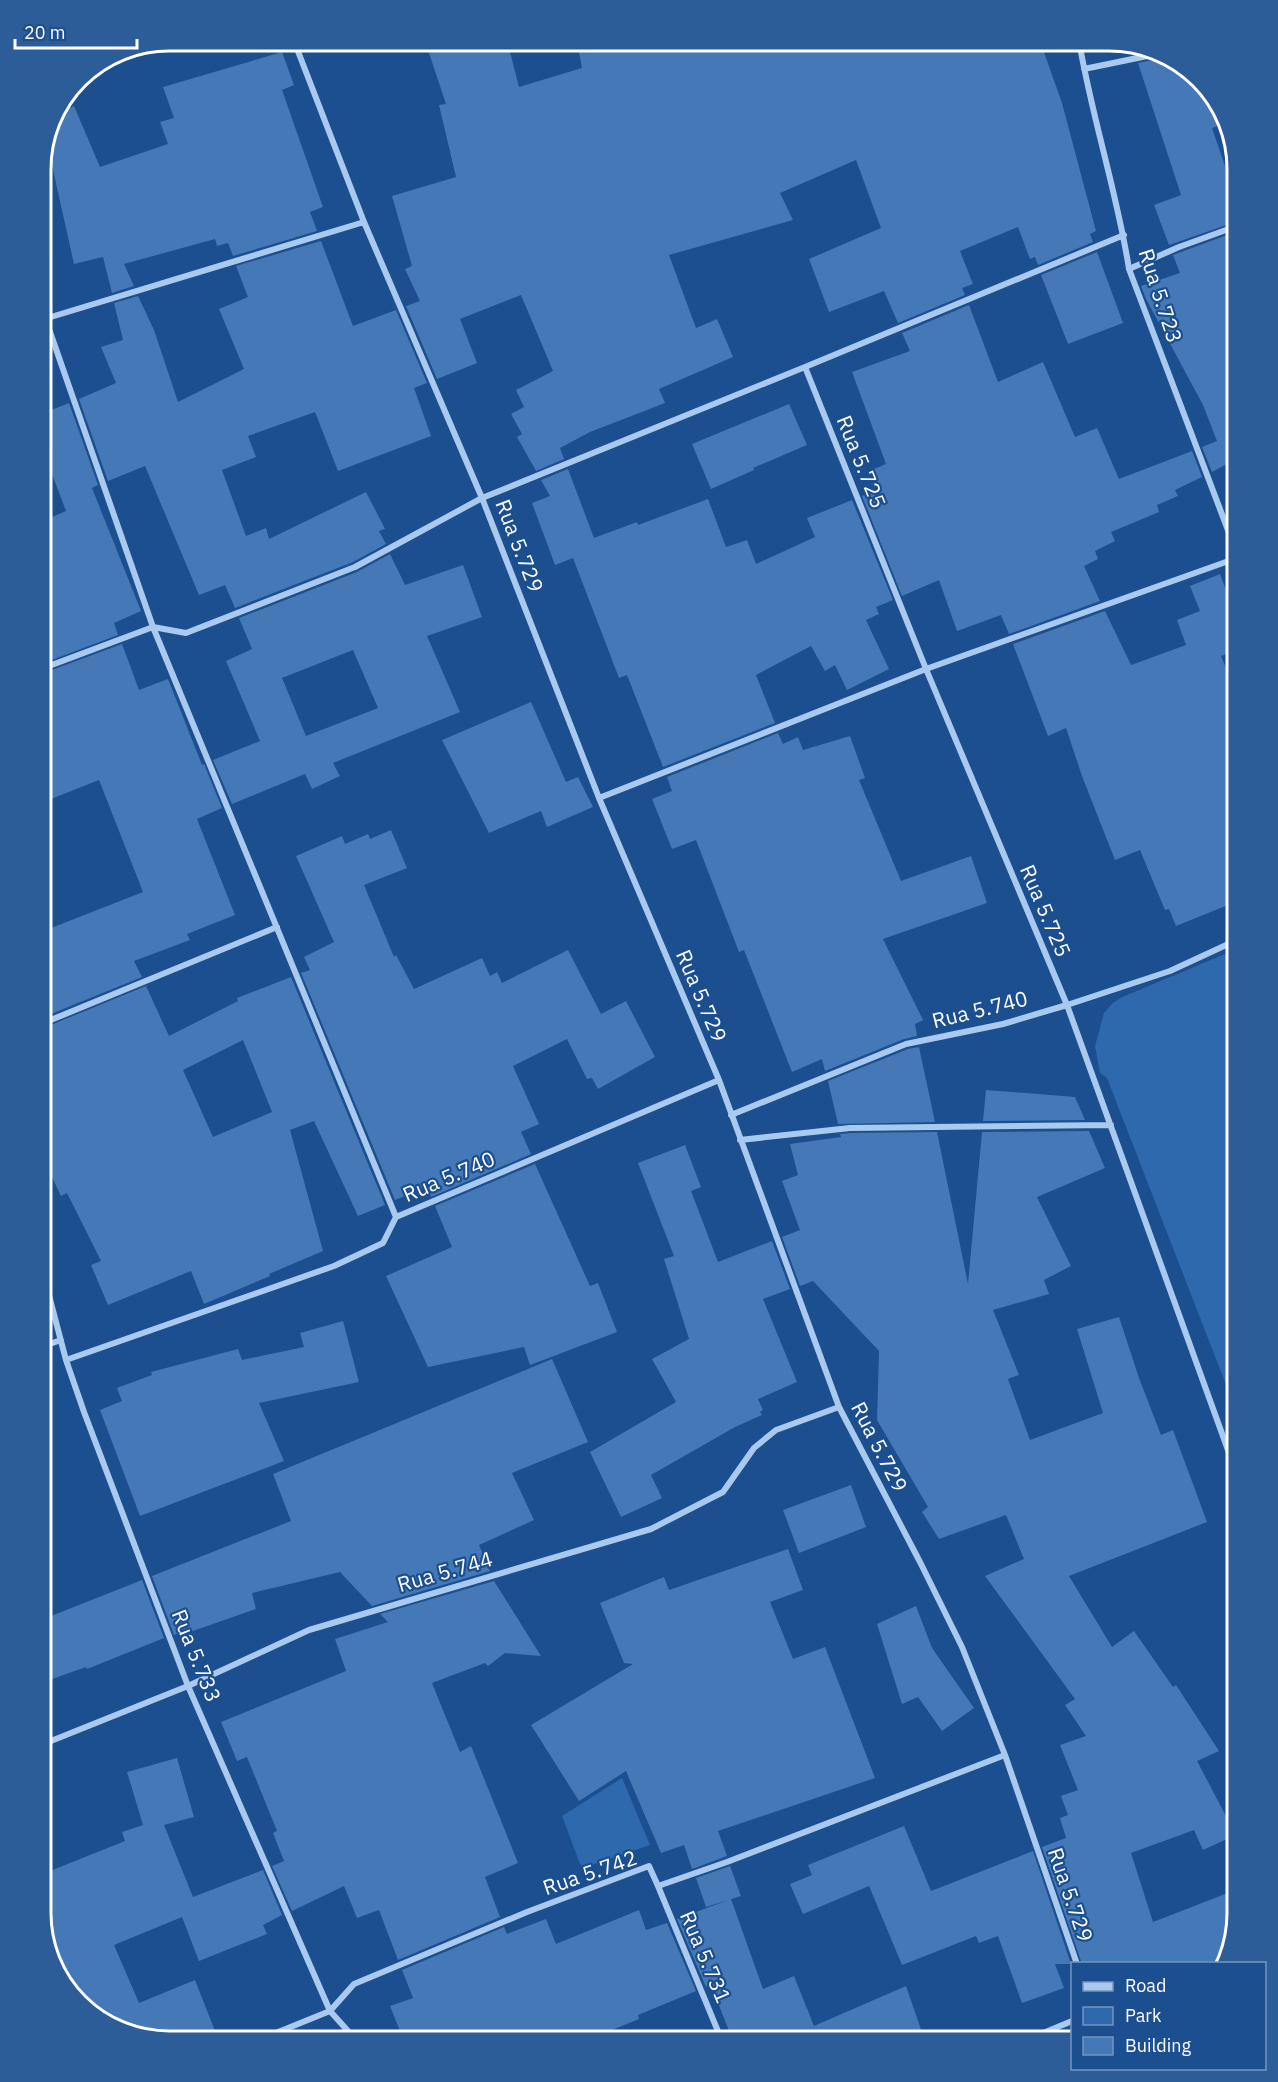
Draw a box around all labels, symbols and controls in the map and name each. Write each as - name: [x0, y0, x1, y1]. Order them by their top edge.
- scale bar: [15, 12, 136, 50]
- text: 20 m: [24, 21, 66, 44]
- street label: Rua 5.723: [1133, 245, 1189, 346]
- street label: Rua 5.725: [831, 411, 893, 512]
- street label: Rua 5.729: [489, 495, 551, 596]
- street label: Rua 5.725: [1014, 860, 1078, 961]
- street label: Rua 5.729: [670, 945, 734, 1046]
- street label: Rua 5.740: [929, 984, 1031, 1034]
- street label: Rua 5.740: [398, 1144, 499, 1208]
- street label: Rua 5.729: [845, 1397, 915, 1496]
- street label: Rua 5.744: [394, 1544, 496, 1598]
- street label: Rua 5.733: [166, 1605, 228, 1706]
- street label: Rua 5.742: [539, 1843, 640, 1901]
- street label: Rua 5.729: [1042, 1844, 1100, 1945]
- street label: Rua 5.731: [674, 1906, 738, 2007]
- legend: [1071, 1962, 1266, 2070]
- text: Road: [1125, 1974, 1166, 1997]
- text: Park: [1125, 2004, 1162, 2027]
- text: Building: [1125, 2034, 1192, 2057]

